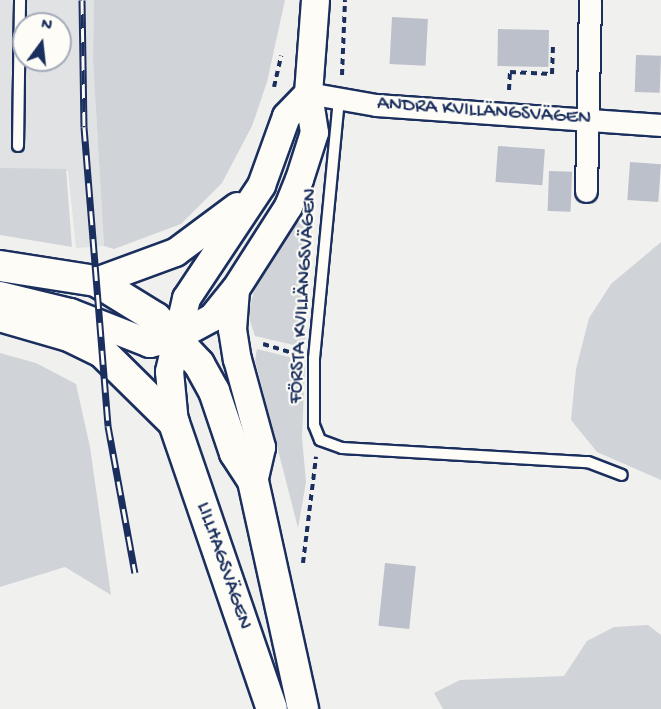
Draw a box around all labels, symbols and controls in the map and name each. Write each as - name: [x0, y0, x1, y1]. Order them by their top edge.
- north arrow: [12, 12, 72, 72]
- text: N: [39, 16, 54, 37]
- street label: ANDRA KVILLÄNGSVÄGEN: [376, 93, 592, 131]
- street label: FÖRSTA KVILLÄNGSVÄGEN: [285, 188, 323, 404]
- street label: LILLHAGSVÄGEN: [190, 499, 256, 633]

